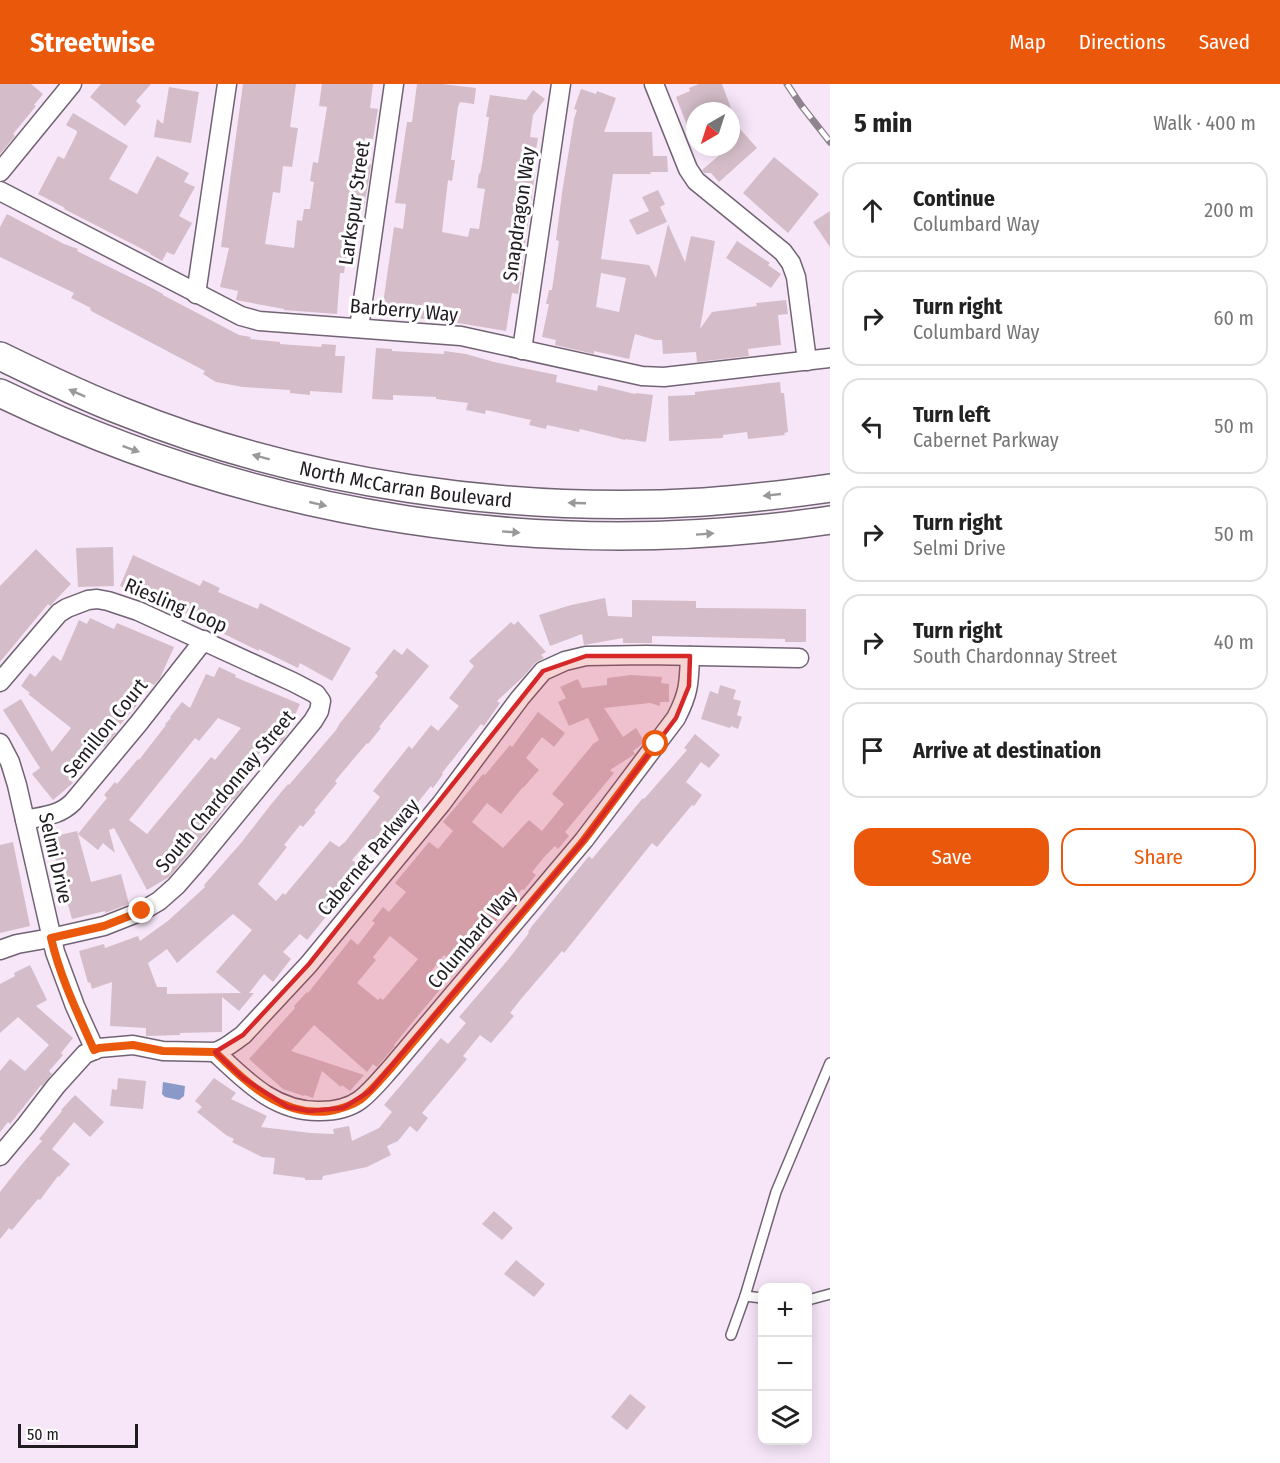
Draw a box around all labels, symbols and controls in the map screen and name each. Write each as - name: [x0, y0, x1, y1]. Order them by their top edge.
- text: Streetwise: [30, 26, 155, 59]
- text: Map: [1009, 29, 1046, 55]
- text: Directions: [1079, 29, 1166, 55]
- text: Saved: [1199, 29, 1250, 55]
- north arrow: [686, 102, 740, 156]
- text: 5 min: [854, 108, 912, 139]
- text: Walk · 400 m: [1153, 111, 1256, 135]
- street label: Larkspur Street: [333, 139, 375, 267]
- street label: Snapdragon Way: [498, 145, 540, 283]
- text: Continue: [913, 185, 995, 212]
- icon: ahead: [856, 194, 889, 227]
- text: 200 m: [1204, 198, 1254, 222]
- text: Columbard Way: [913, 212, 1039, 236]
- street label: Barberry Way: [349, 293, 459, 327]
- text: Turn right: [913, 293, 1002, 320]
- icon: right: [856, 302, 889, 335]
- text: 60 m: [1214, 306, 1254, 330]
- text: Columbard Way: [913, 320, 1039, 344]
- one-way arrow: [68, 388, 85, 397]
- text: Turn left: [913, 401, 991, 428]
- icon: left: [856, 410, 889, 443]
- text: 50 m: [1214, 414, 1254, 438]
- text: Cabernet Parkway: [913, 428, 1059, 452]
- one-way arrow: [122, 444, 140, 454]
- one-way arrow: [251, 452, 269, 461]
- street label: North McCarran Boulevard: [297, 456, 513, 512]
- one-way arrow: [762, 490, 781, 500]
- one-way arrow: [568, 499, 587, 508]
- one-way arrow: [309, 500, 328, 509]
- text: Turn right: [913, 509, 1002, 536]
- icon: right: [856, 518, 889, 551]
- text: 50 m: [1214, 522, 1254, 546]
- one-way arrow: [501, 527, 520, 537]
- one-way arrow: [696, 529, 715, 538]
- text: Selmi Drive: [913, 536, 1006, 560]
- street label: Riesling Loop: [121, 573, 231, 637]
- text: Turn right: [913, 617, 1002, 644]
- icon: right: [856, 626, 889, 659]
- text: 40 m: [1214, 630, 1254, 654]
- text: South Chardonnay Street: [913, 644, 1117, 668]
- street label: Semillon Court: [58, 673, 153, 782]
- street label: South Chardonnay Street: [150, 705, 300, 877]
- route start: [642, 730, 668, 756]
- icon: arrive: [856, 734, 889, 767]
- text: Arrive at destination: [913, 737, 1101, 764]
- street label: Cabernet Parkway: [312, 793, 424, 921]
- street label: Selmi Drive: [34, 810, 78, 906]
- button: Save: [854, 828, 1049, 886]
- button: Share: [1061, 828, 1256, 886]
- street label: Columbard Way: [422, 881, 522, 993]
- route end: [128, 897, 154, 923]
- map controls: [758, 1283, 812, 1445]
- button: +: [758, 1283, 812, 1337]
- button: −: [758, 1337, 812, 1391]
- button: layers: [758, 1391, 812, 1445]
- scale bar: [18, 1421, 138, 1448]
- text: 50 m: [27, 1425, 59, 1444]

